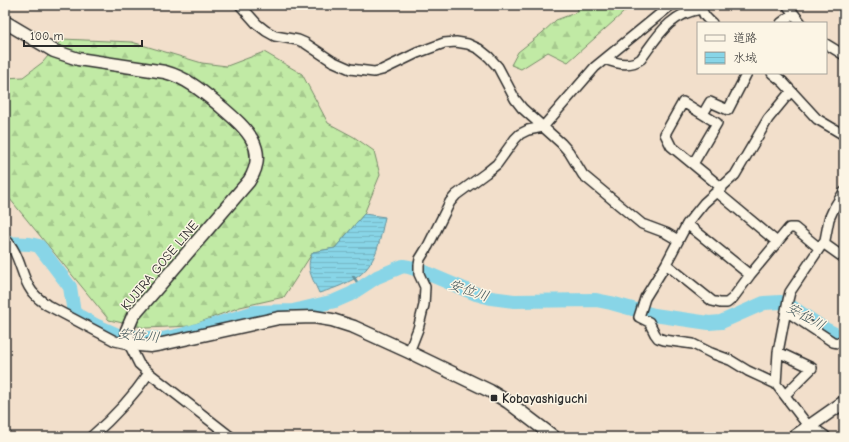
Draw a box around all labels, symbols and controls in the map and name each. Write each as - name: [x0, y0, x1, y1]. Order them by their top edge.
- scale bar: [24, 22, 142, 48]
- legend: [697, 22, 827, 74]
- text: 100 m: [30, 29, 63, 43]
- text: 道路: [733, 31, 757, 45]
- text: 水域: [733, 51, 757, 65]
- street label: KUJIRA GOSE LINE: [118, 218, 201, 313]
- water label: 安位川: [446, 276, 491, 305]
- water label: 安位川: [783, 299, 828, 334]
- water label: 安位川: [117, 325, 161, 346]
- place label: Kobayashiguchi: [502, 391, 587, 406]
- marker: Kobayashiguchi: [489, 393, 499, 403]

